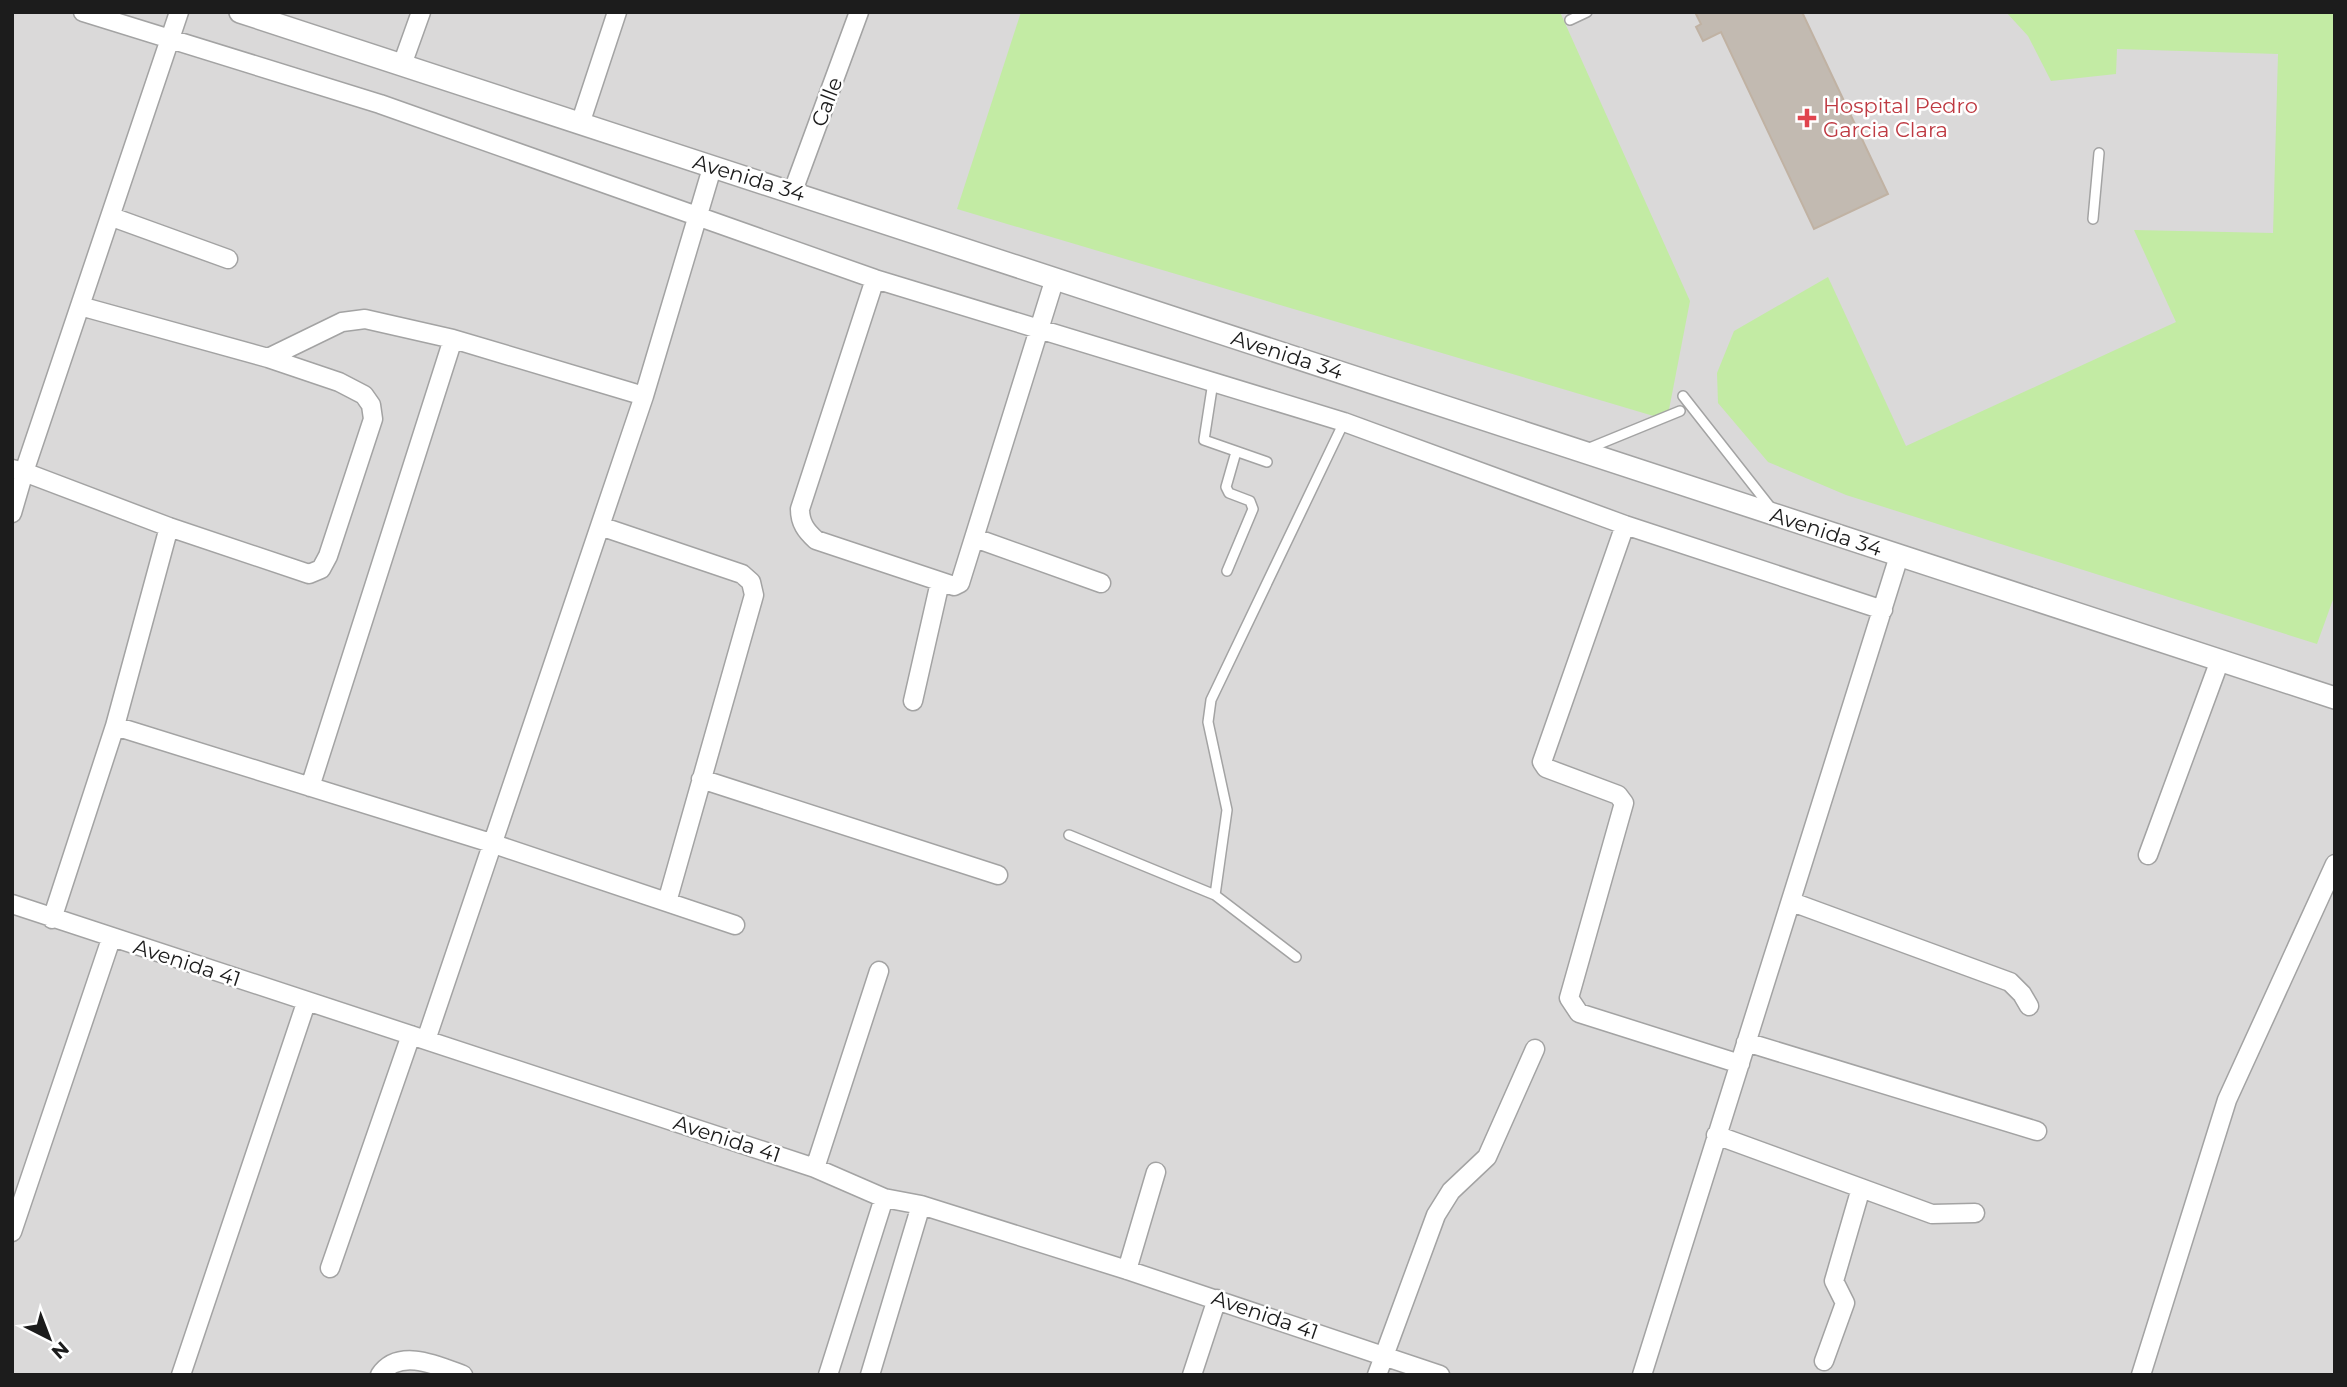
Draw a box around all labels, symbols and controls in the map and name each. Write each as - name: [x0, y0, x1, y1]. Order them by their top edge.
- street label: Calle: [806, 73, 847, 130]
- place label: Hospital Pedro Garcia Clara: [1823, 93, 1978, 142]
- marker: Hospital Pedro Garcia Clara: [1797, 108, 1817, 128]
- street label: Avenida 34: [690, 149, 808, 206]
- street label: Avenida 34: [1228, 325, 1346, 384]
- street label: Avenida 34: [1767, 502, 1885, 561]
- street label: Avenida 41: [130, 933, 244, 992]
- street label: Avenida 41: [670, 1109, 784, 1168]
- street label: Avenida 41: [1209, 1285, 1322, 1344]
- north arrow: [14, 1303, 84, 1373]
- text: N: [47, 1337, 73, 1364]

